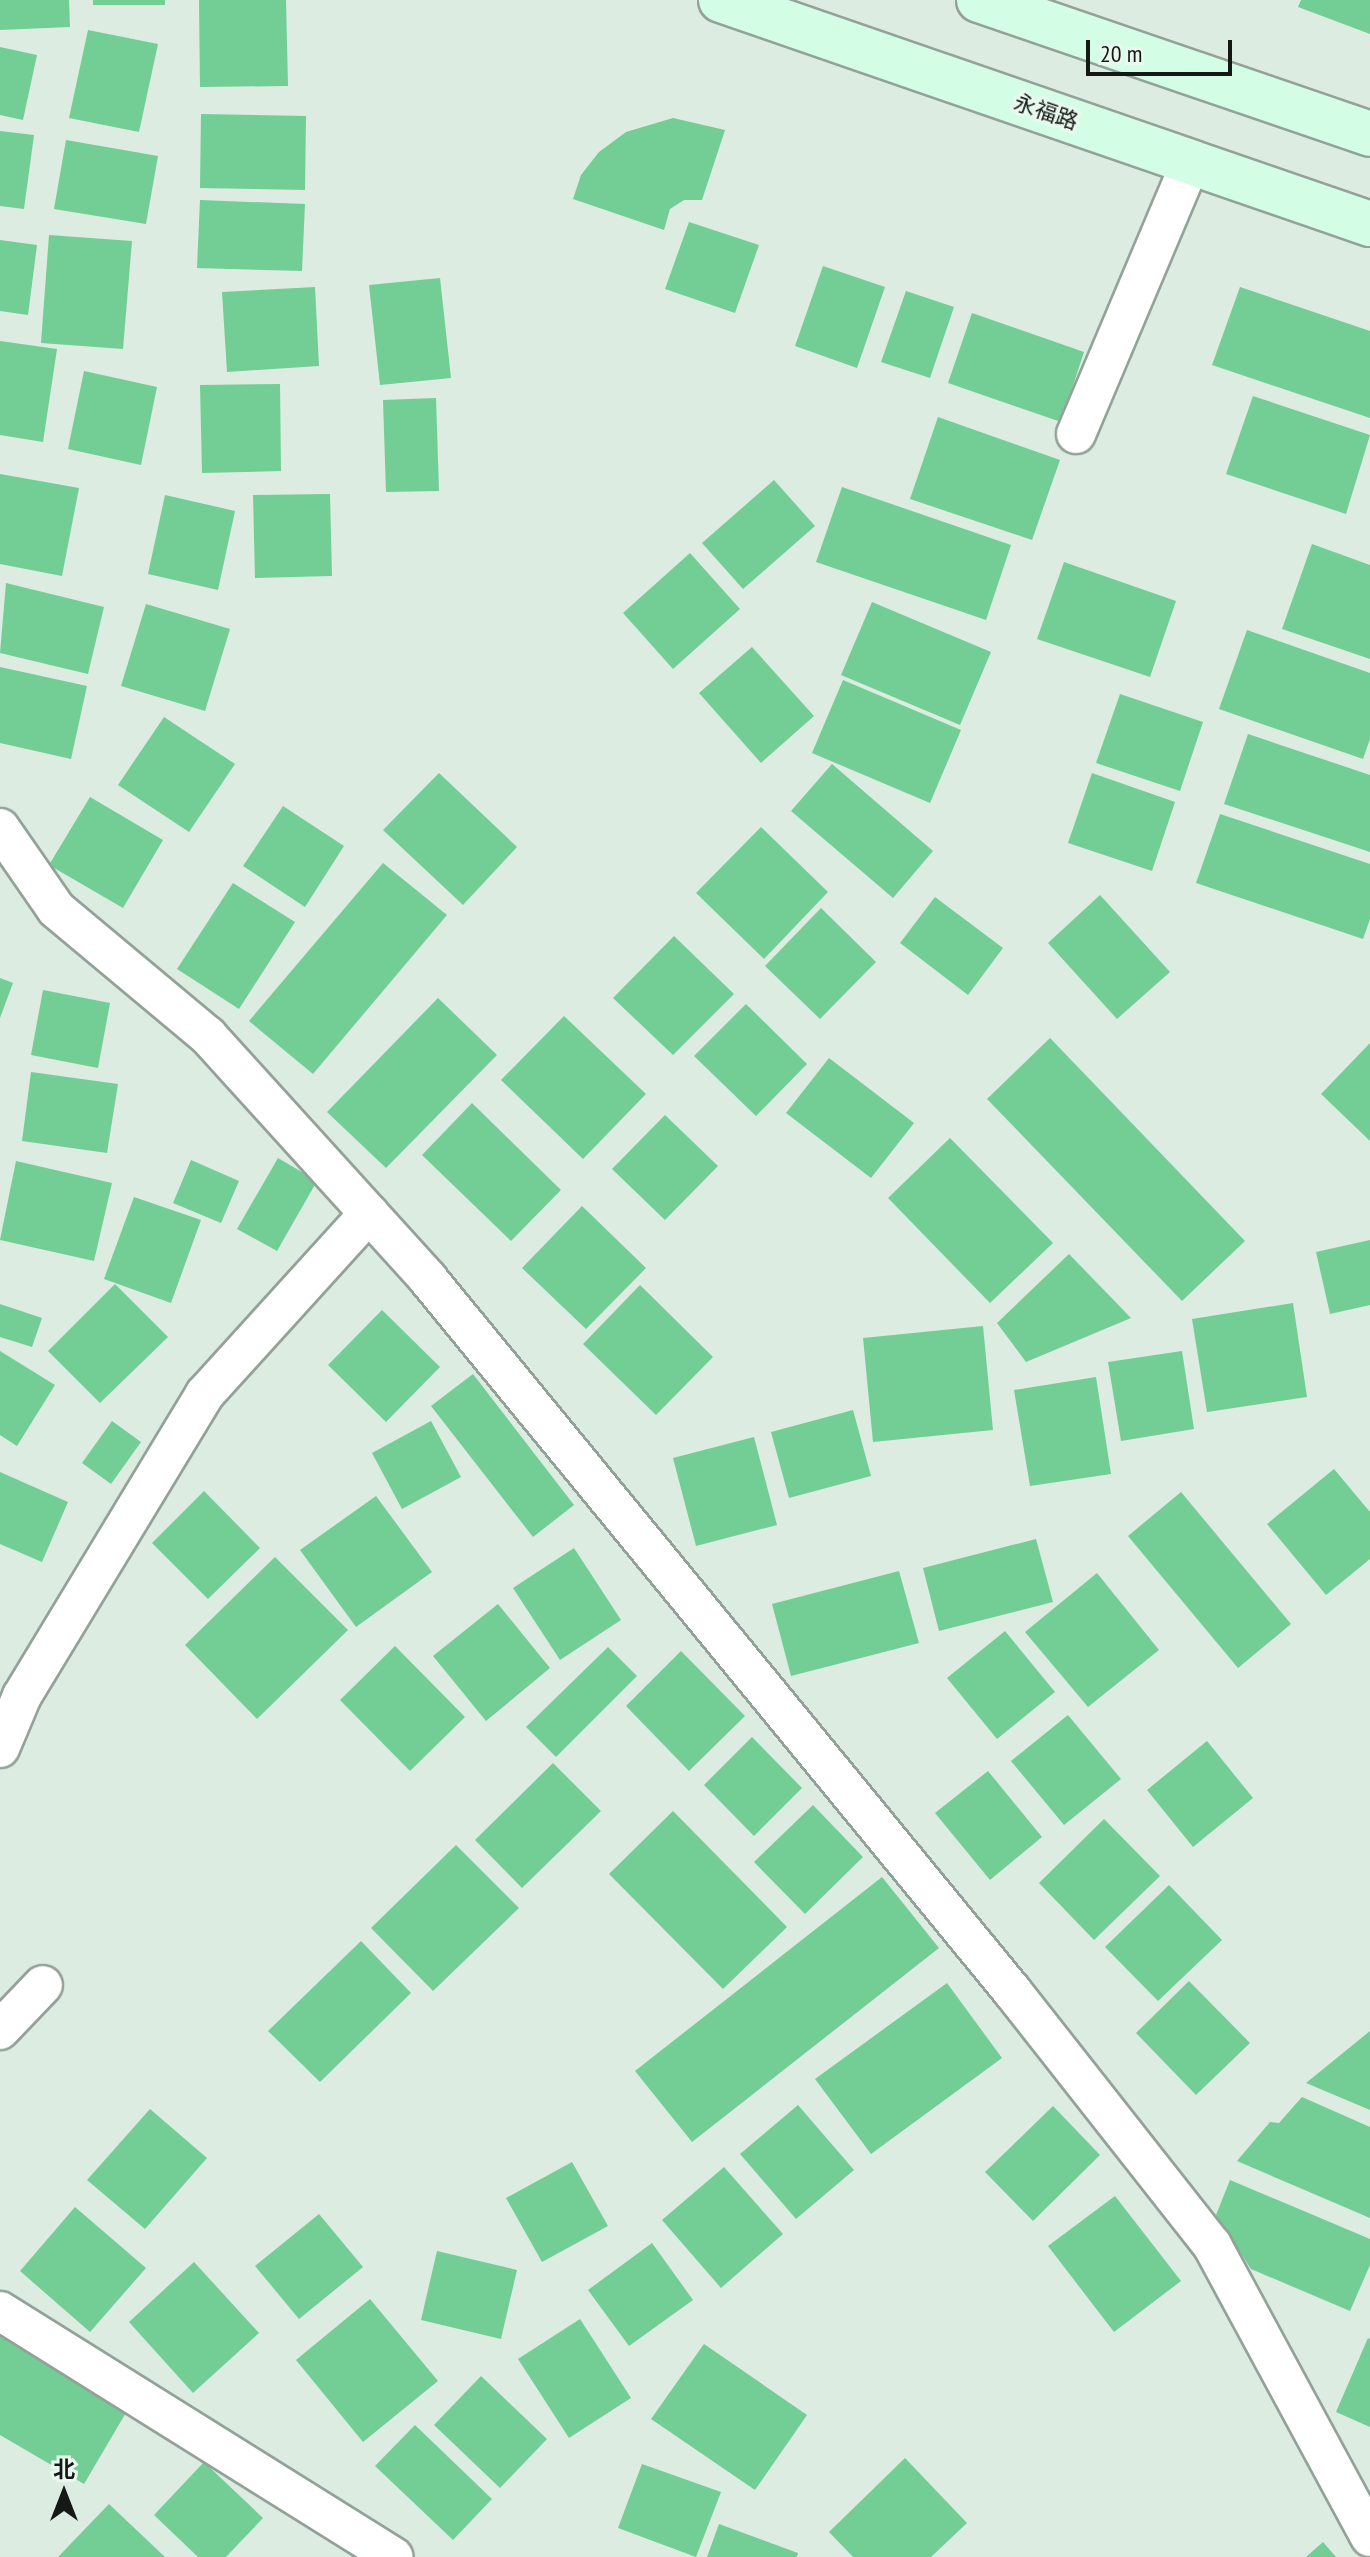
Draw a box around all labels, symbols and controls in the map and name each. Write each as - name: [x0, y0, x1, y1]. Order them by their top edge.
- scale bar: [1090, 24, 1236, 74]
- text: 20 m: [1100, 38, 1142, 69]
- street label: 永福路: [1011, 89, 1081, 135]
- north arrow: [24, 2453, 104, 2533]
- text: 北: [53, 2455, 75, 2483]

